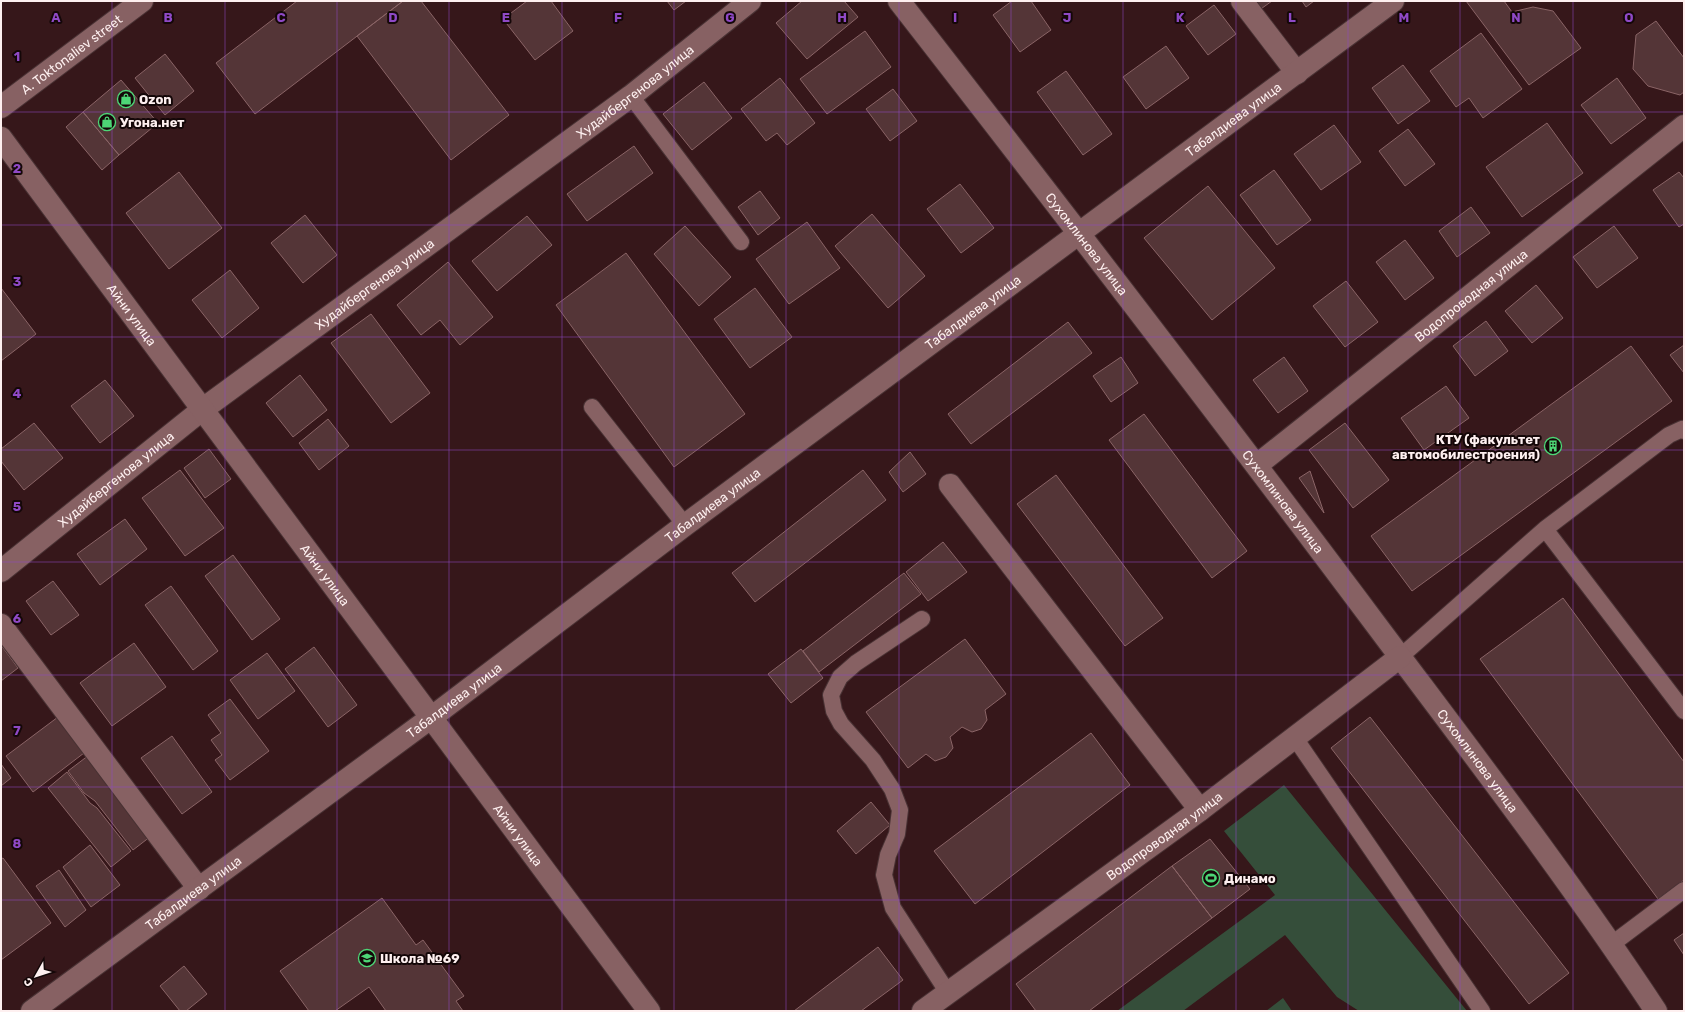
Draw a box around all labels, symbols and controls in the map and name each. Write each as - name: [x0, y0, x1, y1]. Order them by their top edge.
- text: B: [163, 10, 173, 25]
- text: C: [276, 10, 286, 25]
- text: D: [388, 10, 398, 25]
- text: E: [502, 10, 510, 25]
- text: F: [614, 10, 622, 25]
- text: G: [725, 10, 735, 25]
- text: H: [837, 10, 847, 25]
- text: I: [953, 10, 957, 25]
- text: J: [1063, 10, 1071, 25]
- text: K: [1176, 10, 1185, 25]
- text: L: [1288, 10, 1296, 25]
- text: M: [1399, 10, 1409, 25]
- text: N: [1511, 10, 1521, 25]
- text: O: [1624, 10, 1634, 25]
- street label: A. Toktonaliev street: [17, 11, 125, 97]
- street label: Худайбергенова улица: [573, 42, 697, 141]
- text: 1: [14, 49, 20, 64]
- street label: Табалдиева улица: [1182, 79, 1284, 160]
- shop icon: Ozon: [116, 89, 136, 109]
- place label: Ozon: [139, 92, 172, 107]
- shop icon: Угона.нет: [97, 112, 117, 132]
- place label: Угона.нет: [120, 115, 185, 130]
- text: 2: [13, 161, 21, 176]
- street label: Сухомлинова улица: [1043, 190, 1131, 298]
- street label: Худайбергенова улица: [312, 235, 437, 332]
- street label: Водопроводная улица: [1411, 246, 1530, 345]
- street label: Табалдиева улица: [922, 272, 1023, 352]
- text: 3: [13, 274, 22, 289]
- street label: Айни улица: [104, 281, 160, 348]
- text: 4: [13, 386, 22, 401]
- street label: Худайбергенова улица: [55, 428, 177, 530]
- place label: КТУ (факультет автомобилестроения): [1392, 432, 1540, 462]
- building icon: КТУ (факультет автомобилестроения): [1543, 436, 1563, 456]
- street label: Сухомлинова улица: [1240, 447, 1327, 556]
- street label: Табалдиева улица: [662, 465, 763, 545]
- text: 5: [13, 499, 21, 514]
- street label: Айни улица: [297, 541, 353, 609]
- text: 6: [13, 611, 22, 626]
- street label: Табалдиева улица: [403, 660, 504, 741]
- street label: Сухомлинова улица: [1434, 706, 1521, 815]
- text: 7: [13, 723, 21, 738]
- street label: Водопроводная улица: [1103, 788, 1225, 883]
- street label: Айни улица: [491, 801, 546, 869]
- text: 8: [13, 836, 22, 851]
- street label: Табалдиева улица: [142, 852, 244, 933]
- sports icon: Динамо: [1201, 868, 1221, 888]
- place label: Динамо: [1224, 871, 1276, 886]
- school or university icon: Школа №69: [357, 948, 377, 968]
- place label: Школа №69: [380, 951, 460, 966]
- north arrow: [16, 956, 56, 996]
- text: С: [21, 975, 36, 989]

